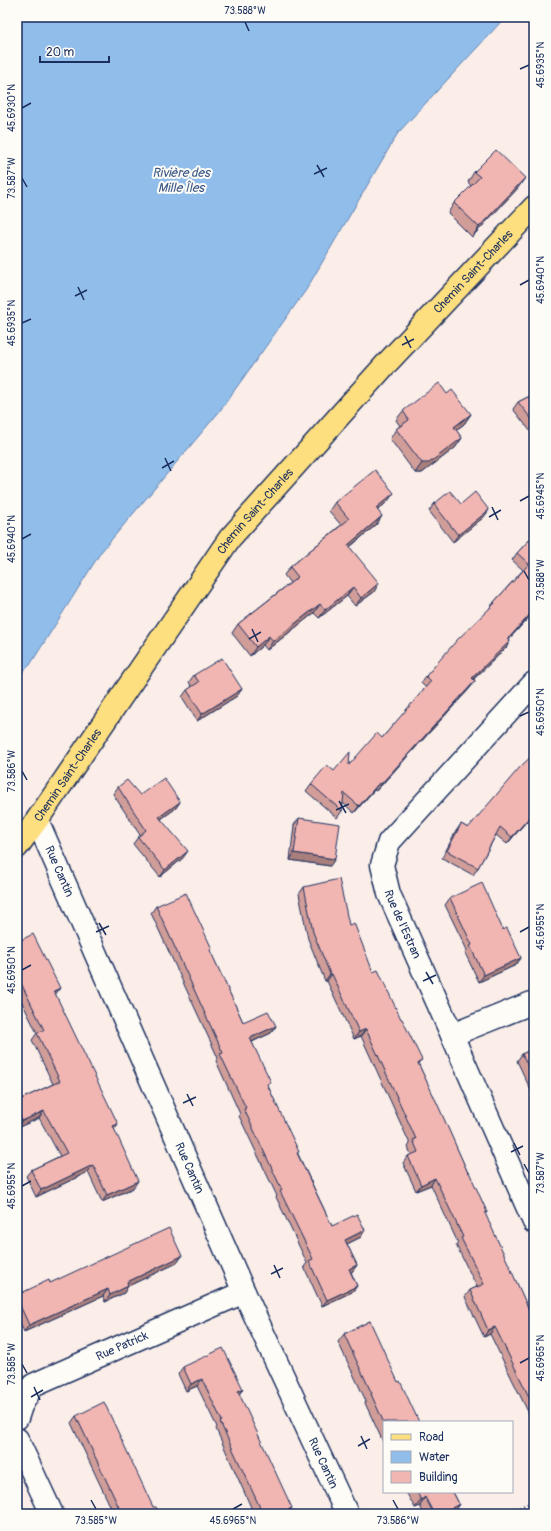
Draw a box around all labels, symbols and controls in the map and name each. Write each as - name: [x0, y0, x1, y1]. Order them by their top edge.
- text: 73.588°W: [224, 5, 266, 17]
- scale bar: [40, 38, 109, 64]
- text: 45.6935°N: [535, 42, 547, 88]
- text: 20 m: [46, 45, 75, 60]
- text: 45.6930°N: [6, 84, 18, 132]
- text: 73.587°W: [6, 157, 18, 199]
- water label: Rivière des Mille Îles: [152, 165, 212, 196]
- street label: Chemin Saint-Charles: [430, 226, 516, 317]
- text: 45.6940°N: [535, 256, 547, 304]
- text: 45.6935°N: [6, 300, 18, 346]
- street label: Chemin Saint-Charles: [214, 465, 297, 557]
- text: 45.6945°N: [535, 472, 547, 519]
- text: 45.6940°N: [6, 515, 18, 563]
- text: 73.588°W: [535, 559, 547, 601]
- text: 45.6950°N: [535, 688, 547, 736]
- street label: Chemin Saint-Charles: [31, 725, 105, 824]
- text: 73.586°W: [6, 749, 18, 792]
- street label: Rue Cantin: [42, 843, 77, 899]
- street label: Rue de l'Estran: [381, 888, 424, 961]
- text: 45.6955°N: [535, 904, 547, 950]
- text: 45.6950°N: [6, 946, 18, 994]
- street label: Rue Cantin: [172, 1140, 208, 1196]
- text: 73.587°W: [535, 1152, 547, 1194]
- text: 45.6955°N: [6, 1163, 18, 1209]
- street label: Rue Patrick: [94, 1328, 150, 1364]
- text: 45.6965°N: [535, 1334, 547, 1381]
- text: 73.585°W: [6, 1343, 18, 1385]
- legend: [383, 1421, 513, 1493]
- text: Road: [419, 1430, 444, 1445]
- street label: Rue Cantin: [305, 1435, 342, 1491]
- text: Water: [419, 1450, 450, 1465]
- text: Building: [419, 1470, 458, 1485]
- text: 73.585°W: [75, 1515, 117, 1527]
- text: 45.6965°N: [210, 1515, 257, 1527]
- text: 73.586°W: [377, 1515, 420, 1527]

